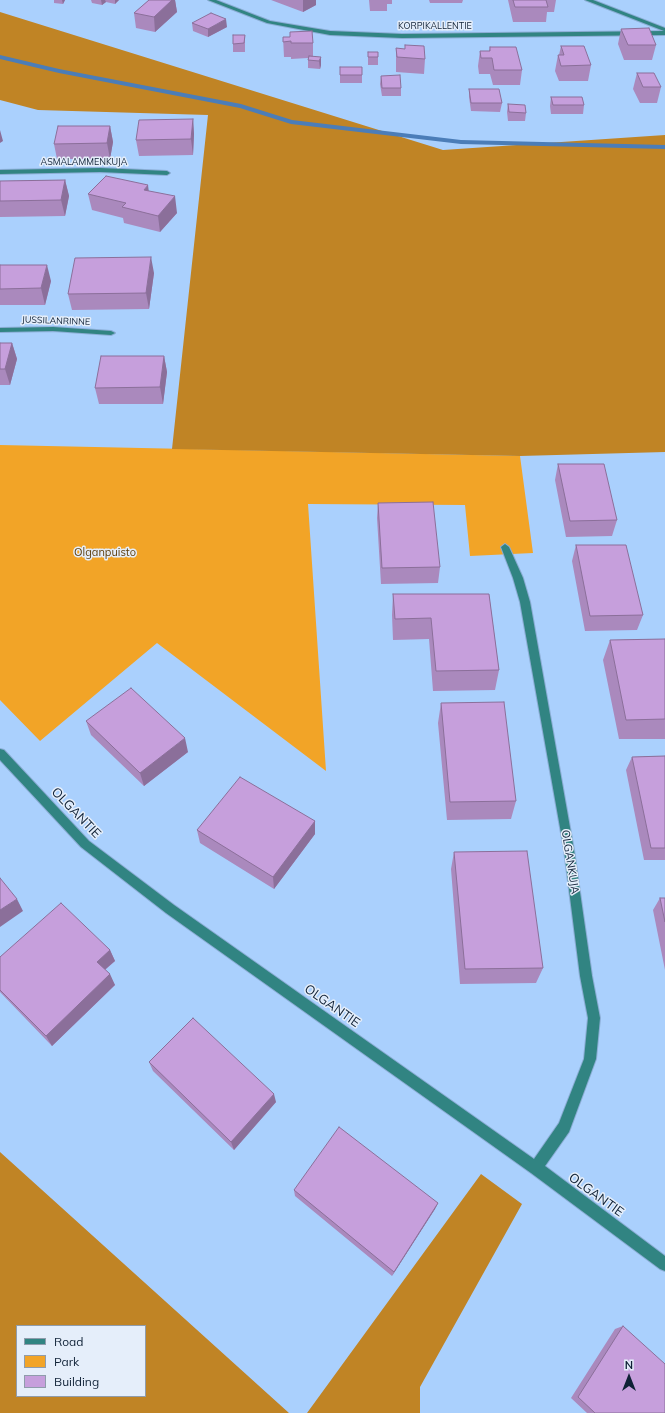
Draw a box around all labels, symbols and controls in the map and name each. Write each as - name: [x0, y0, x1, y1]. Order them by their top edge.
- street label: KORPIKALLENTIE: [398, 21, 472, 31]
- street label: ASMALAMMENKUJA: [41, 157, 127, 167]
- street label: JUSSILANRINNE: [22, 314, 90, 328]
- park label: Olganpuisto: [74, 546, 136, 560]
- street label: OLGANTIE: [48, 784, 104, 842]
- street label: OLGANKUJA: [558, 829, 582, 895]
- street label: OLGANTIE: [301, 981, 363, 1031]
- street label: OLGANTIE: [565, 1170, 627, 1220]
- legend: [16, 1325, 146, 1397]
- text: Road: [54, 1334, 83, 1349]
- text: Park: [54, 1354, 79, 1369]
- north arrow: [609, 1357, 649, 1397]
- text: N: [625, 1358, 633, 1372]
- text: Building: [54, 1374, 99, 1389]

